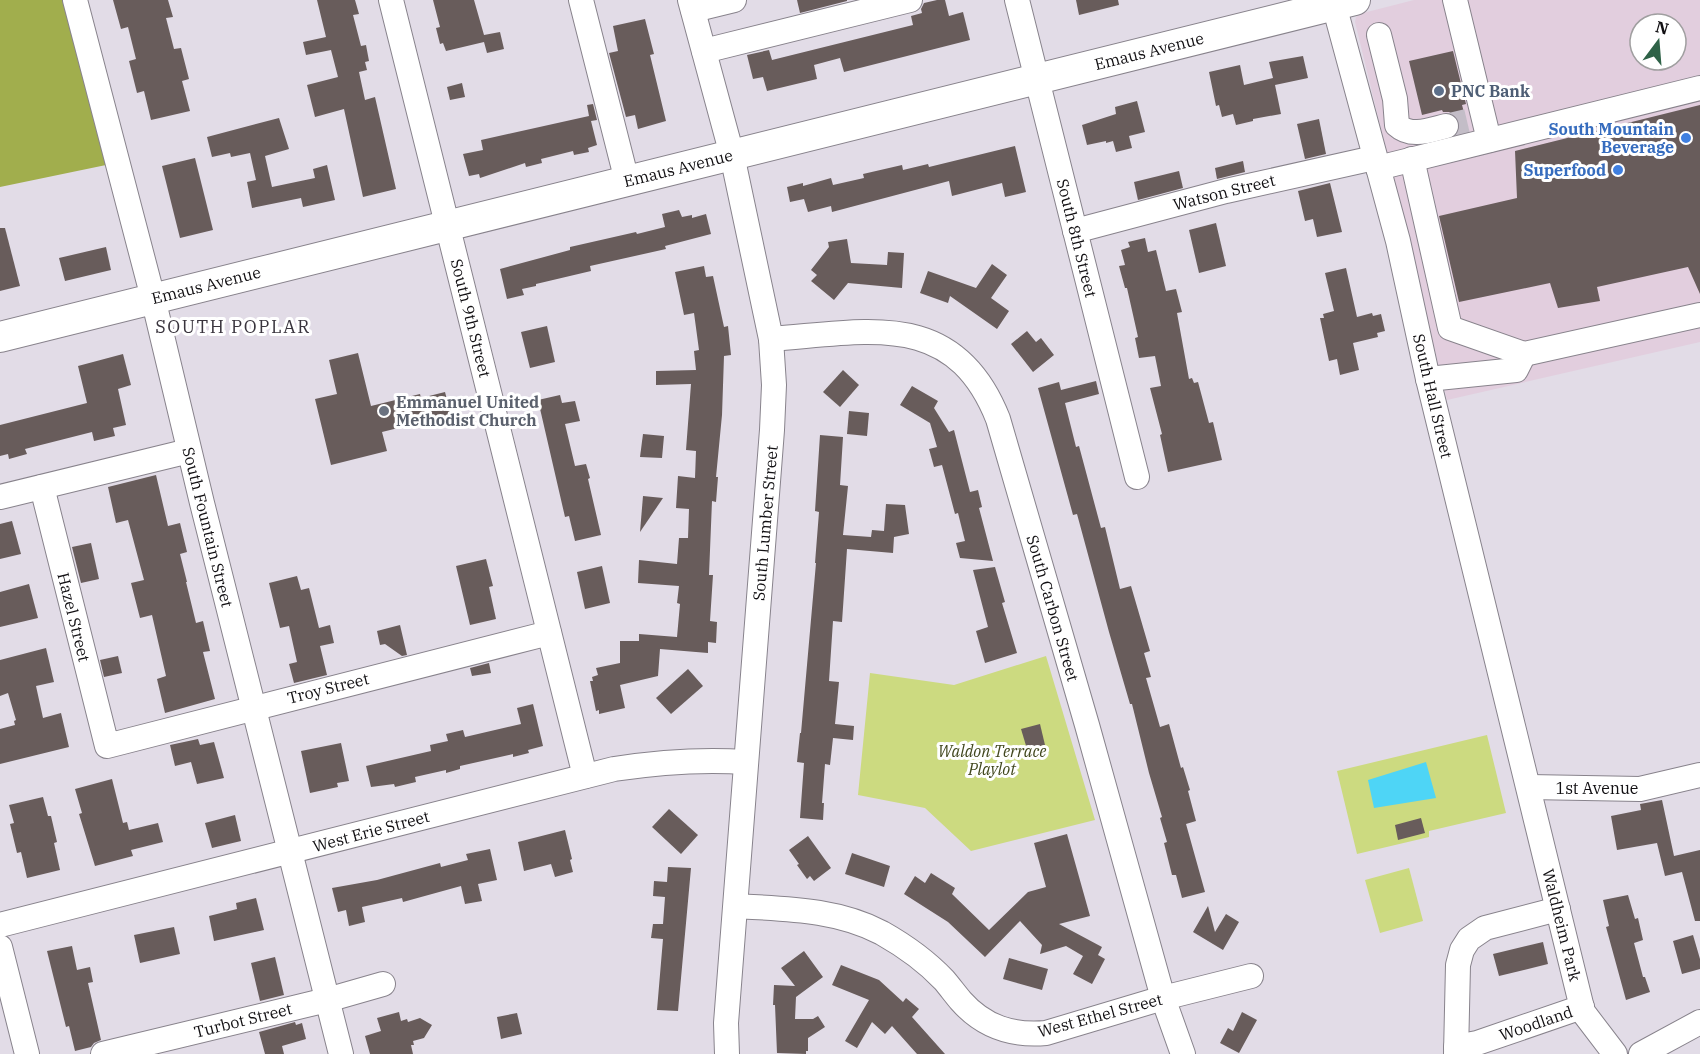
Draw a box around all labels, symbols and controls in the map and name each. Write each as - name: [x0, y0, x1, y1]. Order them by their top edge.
- north arrow: [1628, 12, 1688, 72]
- text: N: [1653, 16, 1671, 39]
- street label: Emaus Avenue: [1092, 28, 1206, 74]
- place label: PNC Bank: [1451, 81, 1530, 101]
- marker: PNC Bank: [1432, 84, 1446, 98]
- place label: South Mountain Beverage: [1549, 119, 1674, 157]
- marker: South Mountain Beverage: [1679, 131, 1693, 145]
- street label: Emaus Avenue: [621, 145, 735, 191]
- place label: Superfood: [1523, 160, 1606, 180]
- marker: Superfood: [1611, 163, 1625, 177]
- street label: Watson Street: [1171, 170, 1277, 214]
- street label: South 8th Street: [1053, 177, 1101, 300]
- street label: South 9th Street: [447, 257, 495, 380]
- street label: Emaus Avenue: [149, 262, 263, 308]
- district label: SOUTH POPLAR: [155, 315, 311, 338]
- street label: South Hall Street: [1409, 332, 1457, 461]
- place label: Emmanuel United Methodist Church: [396, 392, 539, 430]
- marker: Emmanuel United Methodist Church: [377, 404, 391, 418]
- street label: South Lumber Street: [748, 444, 782, 602]
- street label: South Fountain Street: [178, 445, 238, 610]
- street label: South Carbon Street: [1023, 532, 1084, 684]
- street label: Hazel Street: [53, 570, 95, 664]
- street label: Troy Street: [285, 668, 371, 708]
- park label: Waldon Terrace Playlot: [938, 741, 1046, 779]
- street label: 1st Avenue: [1556, 778, 1638, 798]
- street label: West Erie Street: [310, 806, 432, 856]
- street label: Waldheim Park: [1538, 867, 1586, 984]
- street label: West Ethel Street: [1035, 989, 1165, 1041]
- street label: Turbot Street: [192, 998, 294, 1042]
- street label: Woodland: [1497, 1001, 1576, 1045]

